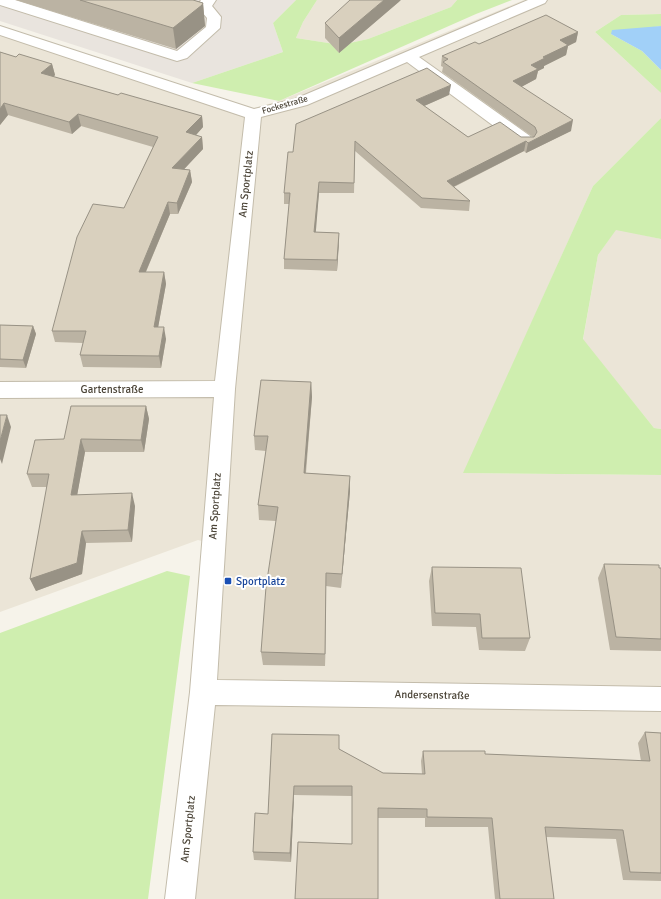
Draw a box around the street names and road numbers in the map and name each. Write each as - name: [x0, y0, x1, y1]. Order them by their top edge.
- street label: Fockestraße: [261, 93, 310, 117]
- street label: Am Sportplatz: [236, 150, 256, 218]
- street label: Gartenstraße: [81, 383, 143, 396]
- street label: Am Sportplatz: [206, 472, 224, 540]
- street label: Andersenstraße: [394, 688, 470, 702]
- street label: Am Sportplatz: [178, 795, 198, 863]

